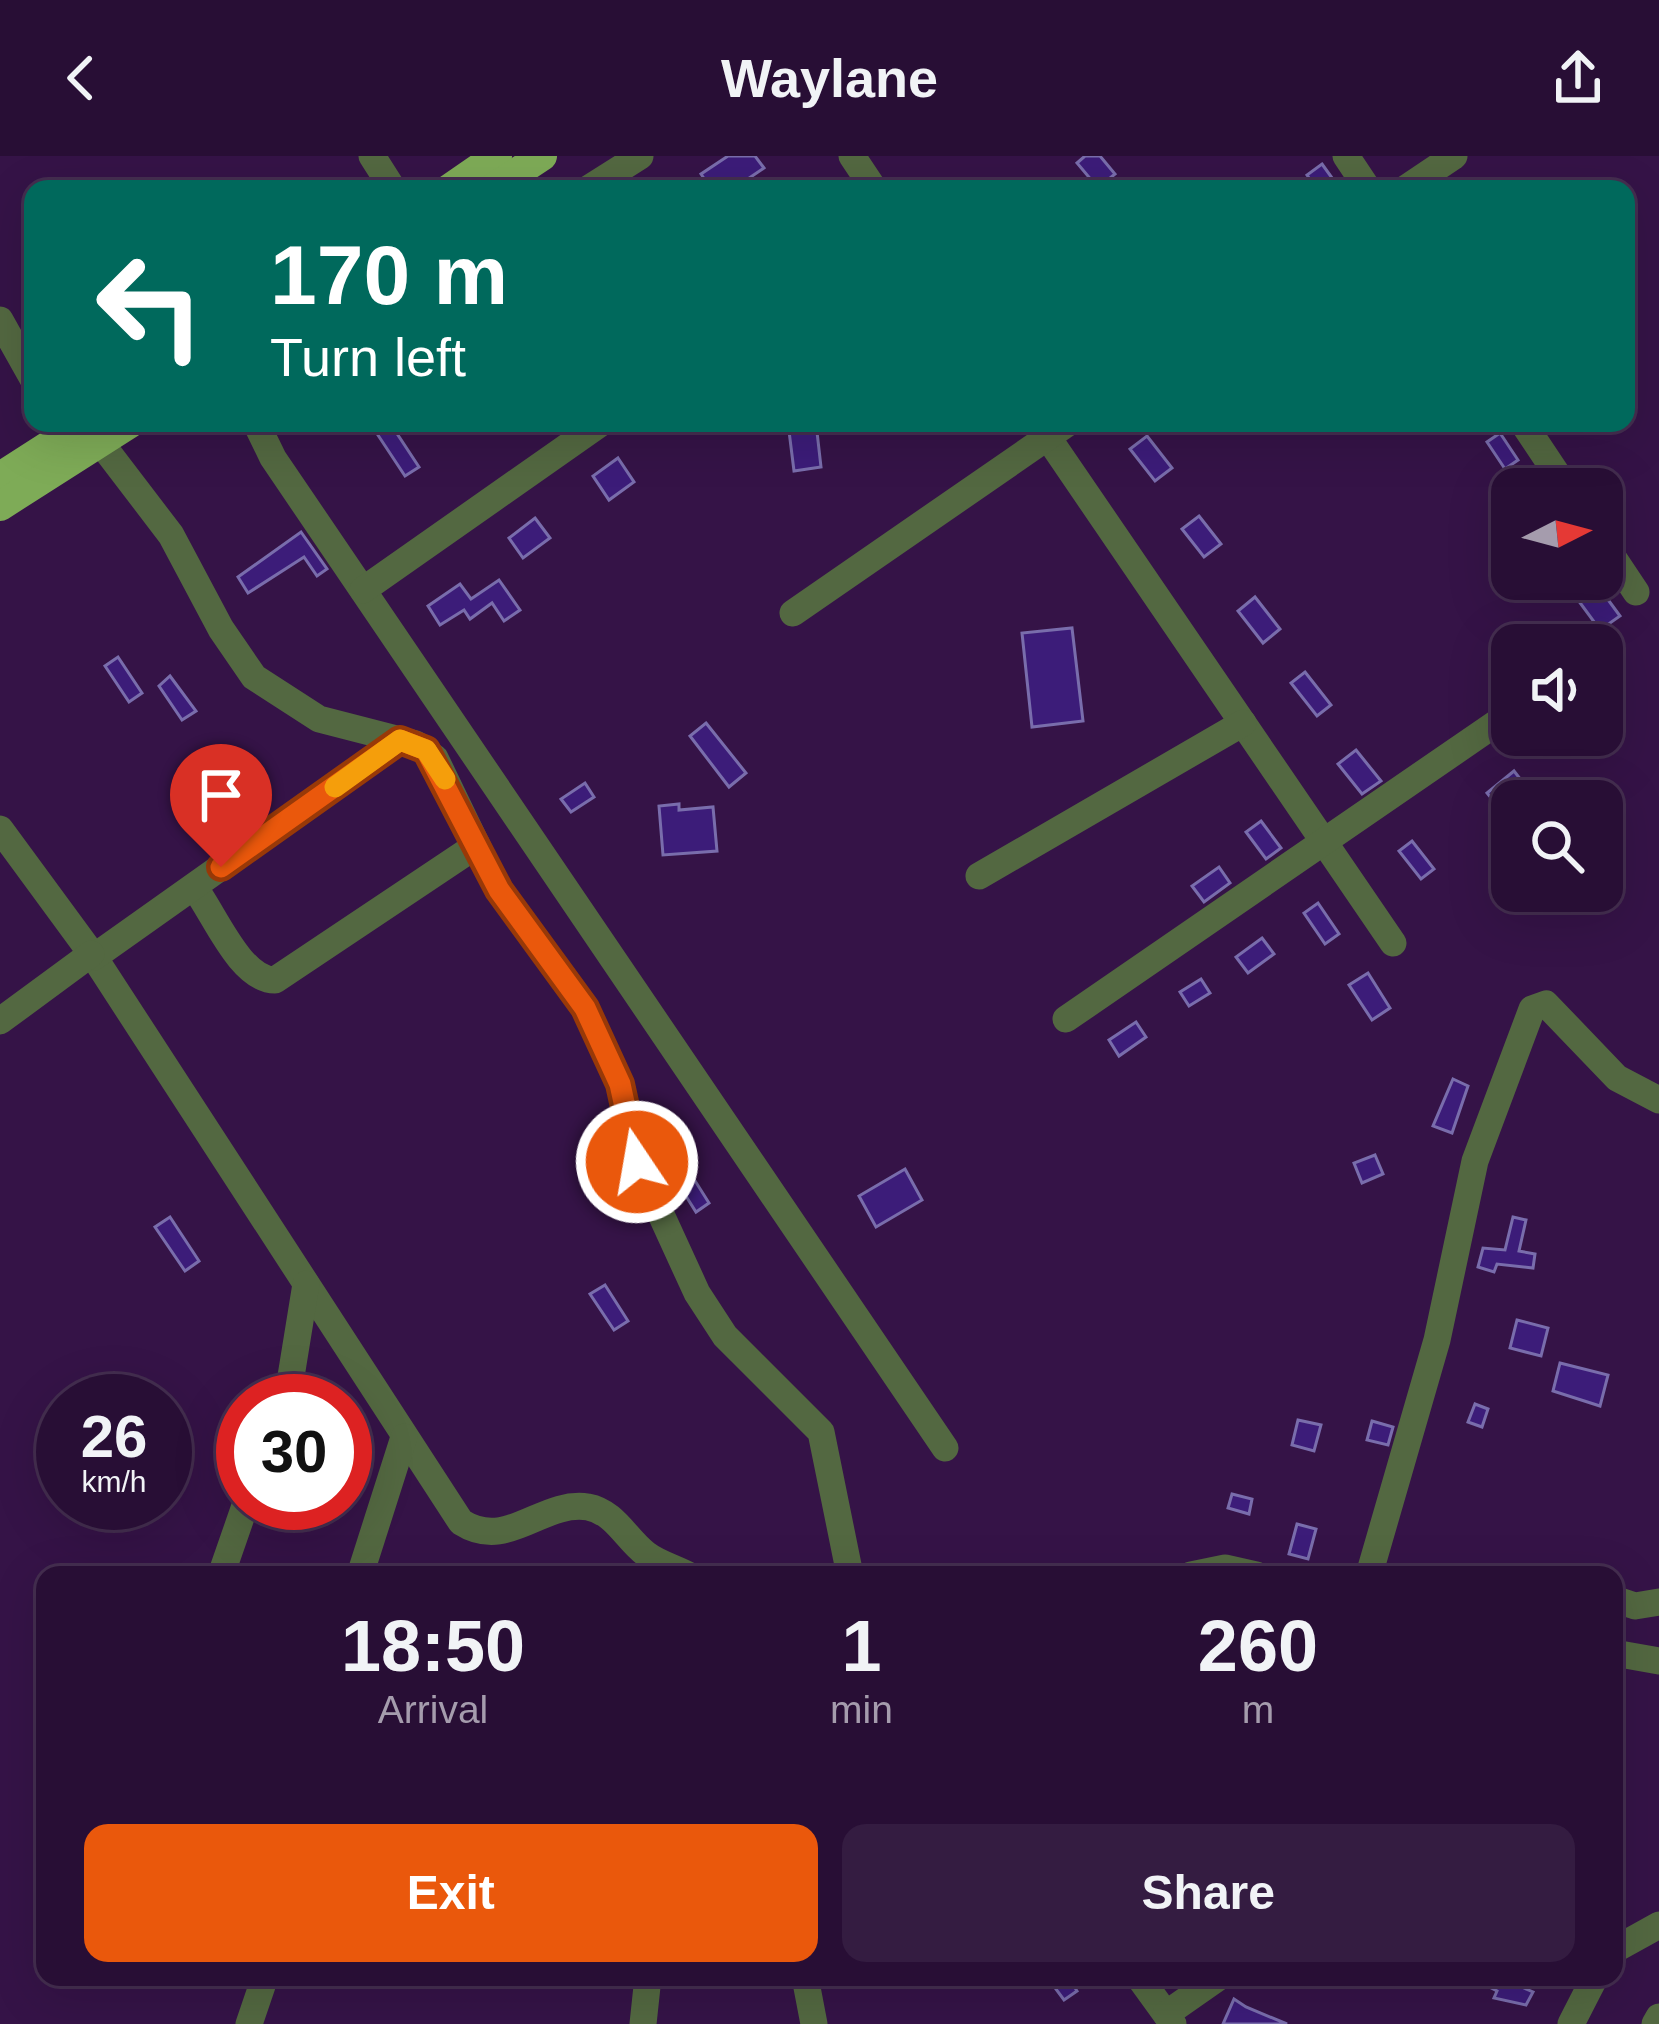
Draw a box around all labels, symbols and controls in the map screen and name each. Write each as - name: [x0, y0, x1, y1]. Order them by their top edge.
- icon: back: [48, 45, 114, 111]
- icon: share: [1545, 45, 1611, 111]
- text: Waylane: [721, 48, 938, 108]
- icon: left: [72, 228, 228, 384]
- text: 170 m: [270, 228, 508, 322]
- text: Turn left: [270, 327, 466, 387]
- north arrow: [1491, 468, 1623, 600]
- map controls: [1491, 468, 1623, 912]
- button: sound: [1491, 624, 1623, 756]
- pin: [170, 744, 272, 867]
- icon: arrive: [188, 762, 254, 828]
- button: search: [1491, 780, 1623, 912]
- position arrow: [574, 1099, 700, 1225]
- speed limit sign: 30: [216, 1374, 372, 1530]
- text: 26: [81, 1403, 147, 1470]
- text: km/h: [81, 1465, 147, 1498]
- text: 18:50: [341, 1606, 525, 1686]
- text: 1: [841, 1606, 882, 1686]
- text: 260: [1198, 1606, 1318, 1686]
- text: Arrival: [378, 1688, 488, 1731]
- text: min: [830, 1688, 893, 1731]
- text: m: [1242, 1688, 1274, 1731]
- button: Exit: [84, 1824, 818, 1962]
- button: Share: [842, 1824, 1575, 1962]

